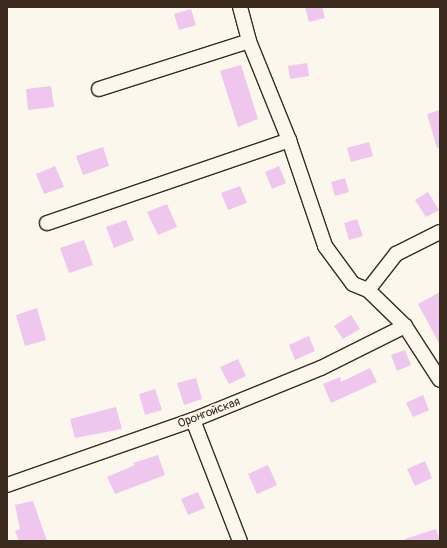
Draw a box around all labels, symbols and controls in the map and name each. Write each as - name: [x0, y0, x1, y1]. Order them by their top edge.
- street label: Оронгойская: [176, 395, 242, 431]

